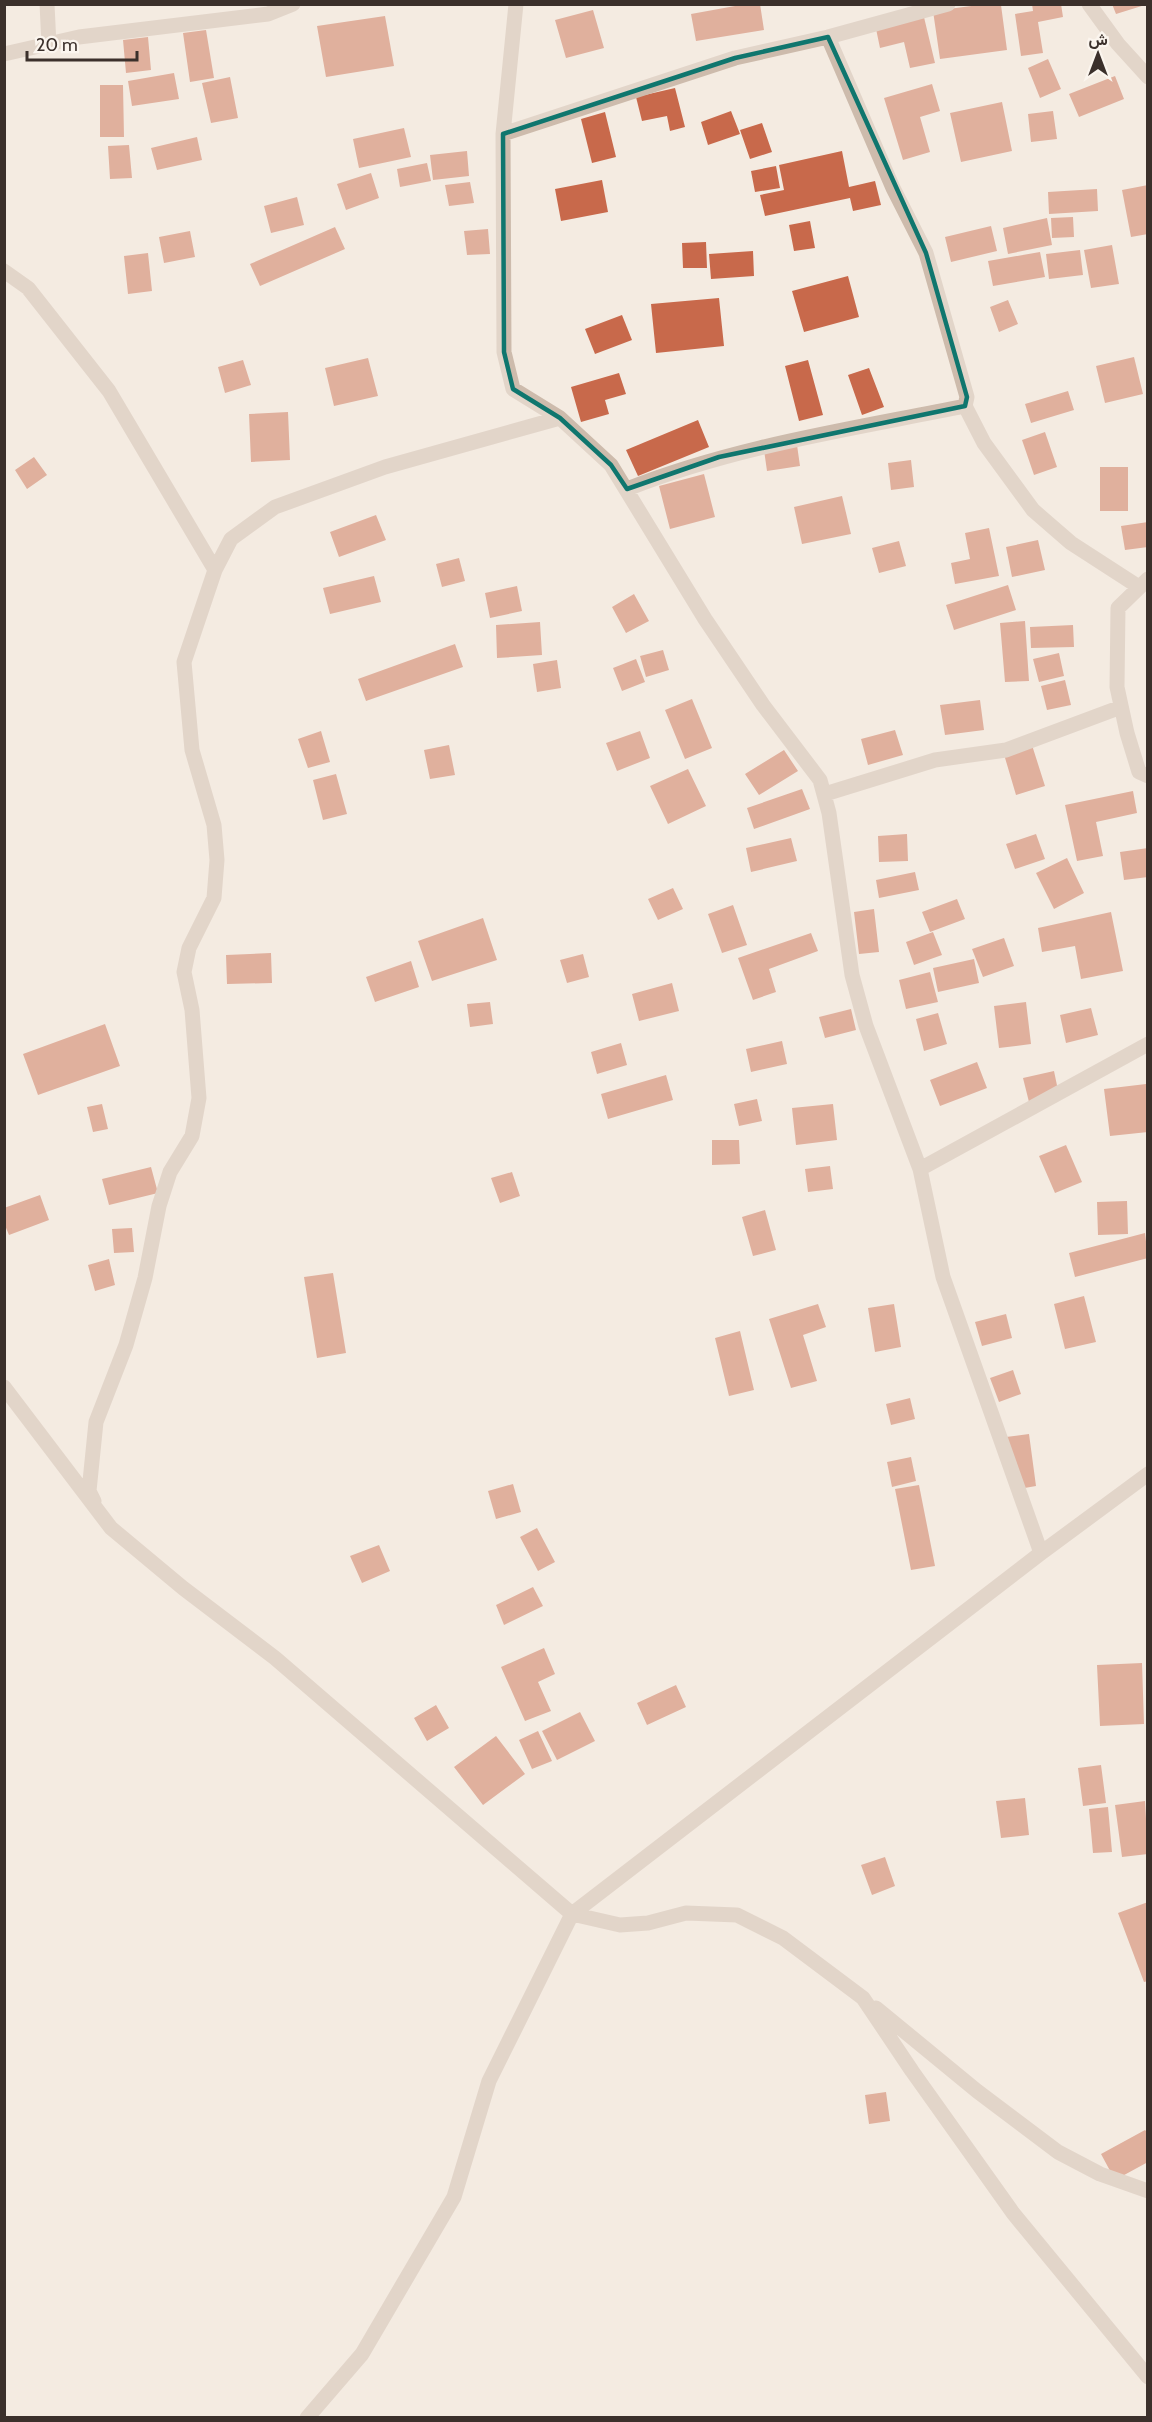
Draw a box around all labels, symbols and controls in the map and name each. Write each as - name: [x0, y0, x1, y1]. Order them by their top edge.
- scale bar: [27, 24, 136, 62]
- north arrow: [1068, 24, 1128, 84]
- text: ش: [1088, 30, 1108, 49]
- text: 20 m: [36, 34, 78, 56]

